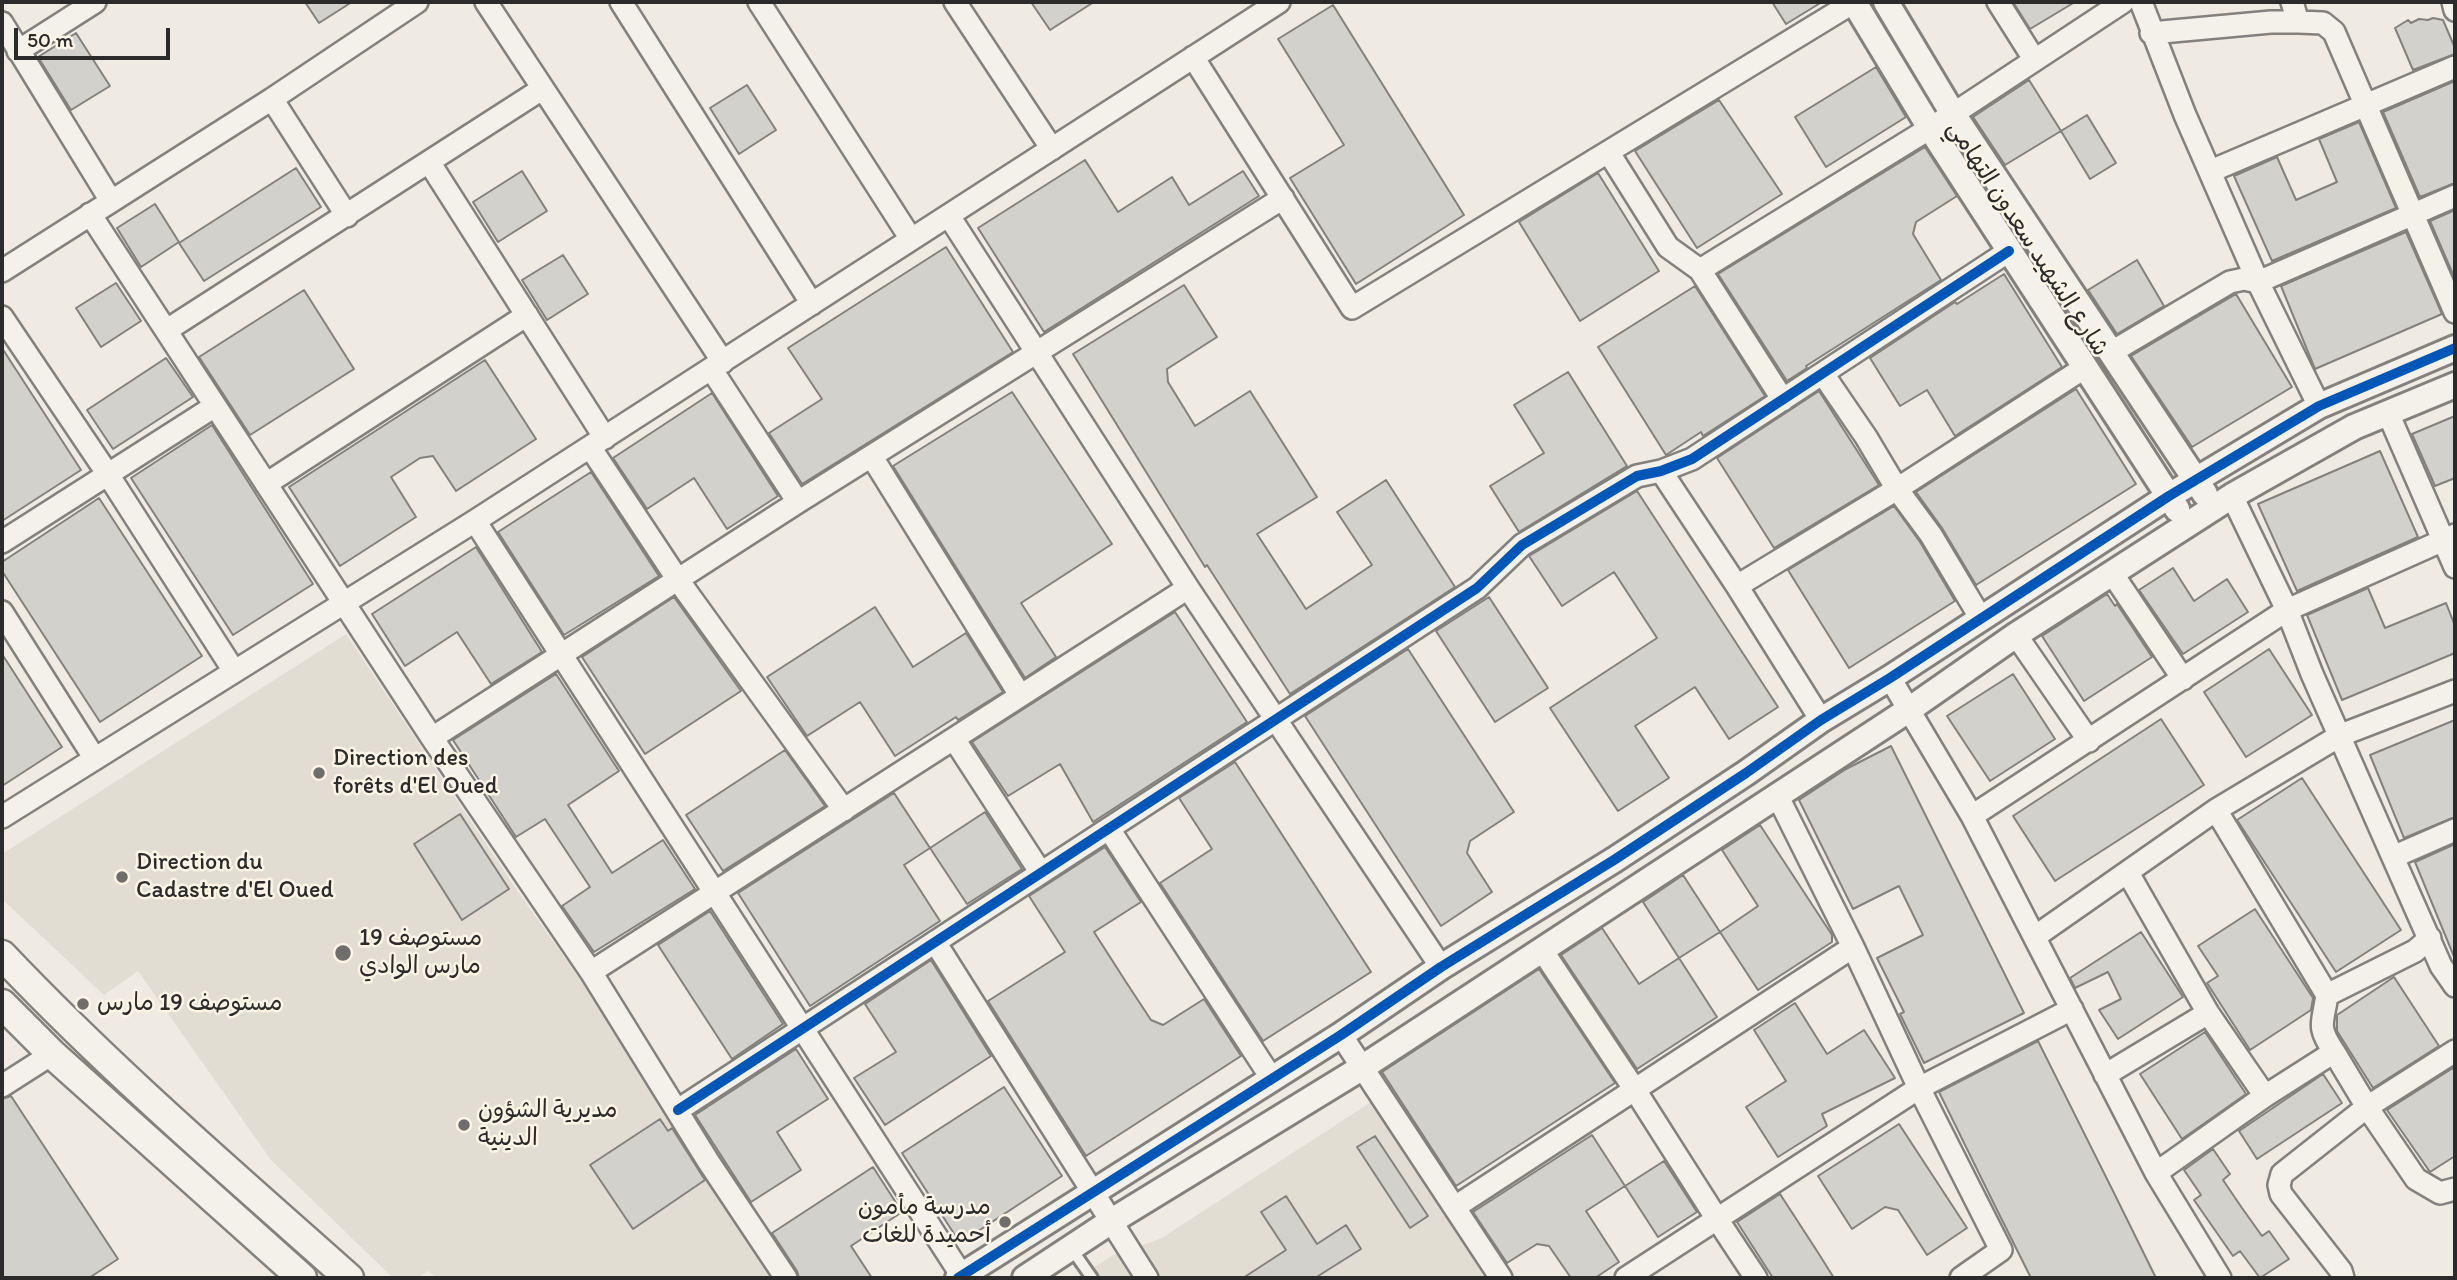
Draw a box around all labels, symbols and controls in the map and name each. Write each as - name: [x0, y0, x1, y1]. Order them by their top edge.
- scale bar: [18, 14, 173, 58]
- text: 50 m: [27, 27, 73, 52]
- street label: شارع الشهيد سعدون التهامي: [1940, 116, 2114, 362]
- place label: Direction des forêts d'El Oued: [333, 745, 498, 801]
- marker: Direction des forêts d'El Oued: [311, 765, 327, 781]
- place label: Direction du Cadastre d'El Oued: [136, 849, 334, 905]
- marker: Direction du Cadastre d'El Oued: [114, 869, 130, 885]
- place label: مستوصف 19 مارس الوادي: [359, 925, 482, 981]
- marker: مستوصف 19 مارس الوادي: [333, 943, 353, 963]
- place label: مستوصف 19 مارس: [97, 990, 283, 1018]
- marker: مستوصف 19 مارس: [75, 996, 91, 1012]
- place label: مديرية الشؤون الدينية: [478, 1097, 617, 1153]
- marker: مديرية الشؤون الدينية: [456, 1117, 472, 1133]
- place label: مدرسة مأمون أحميدة للغات: [858, 1194, 991, 1250]
- marker: مدرسة مأمون أحميدة للغات: [997, 1214, 1013, 1230]

